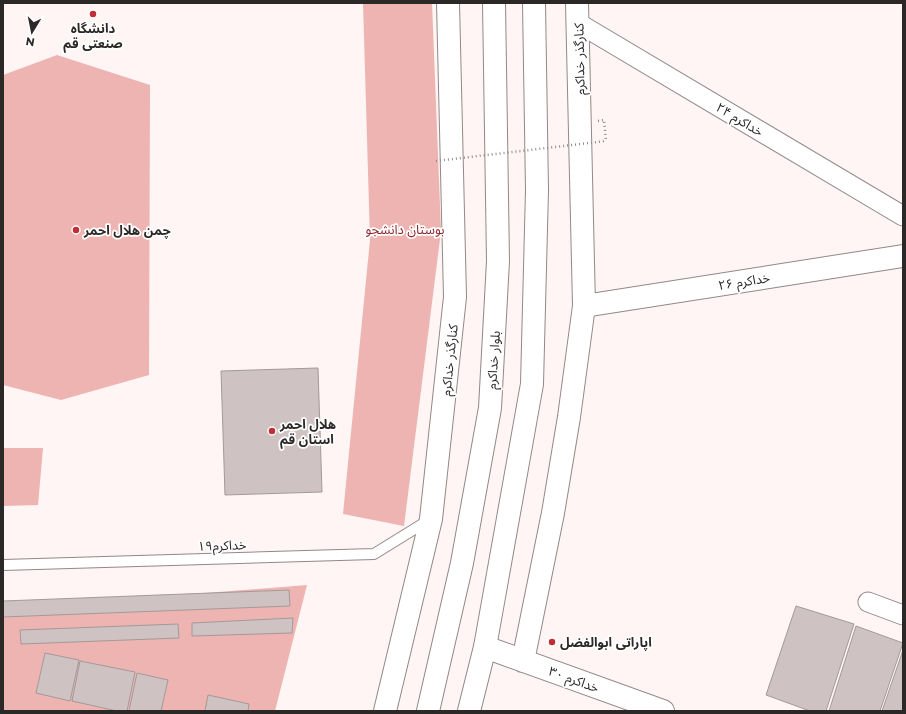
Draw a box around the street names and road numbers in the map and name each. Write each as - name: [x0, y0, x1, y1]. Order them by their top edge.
- street label: کنارگذر خداکرم: [570, 22, 590, 95]
- street label: ۲۴ خداکرم: [712, 99, 767, 141]
- street label: ۲۶ خداکرم: [717, 269, 772, 295]
- street label: کنارگذر خداکرم: [437, 323, 463, 397]
- street label: بلوار خداکرم: [483, 330, 505, 390]
- street label: ۱۹خداکرم: [197, 536, 247, 556]
- street label: خداکرم ۳۰: [546, 663, 602, 697]

